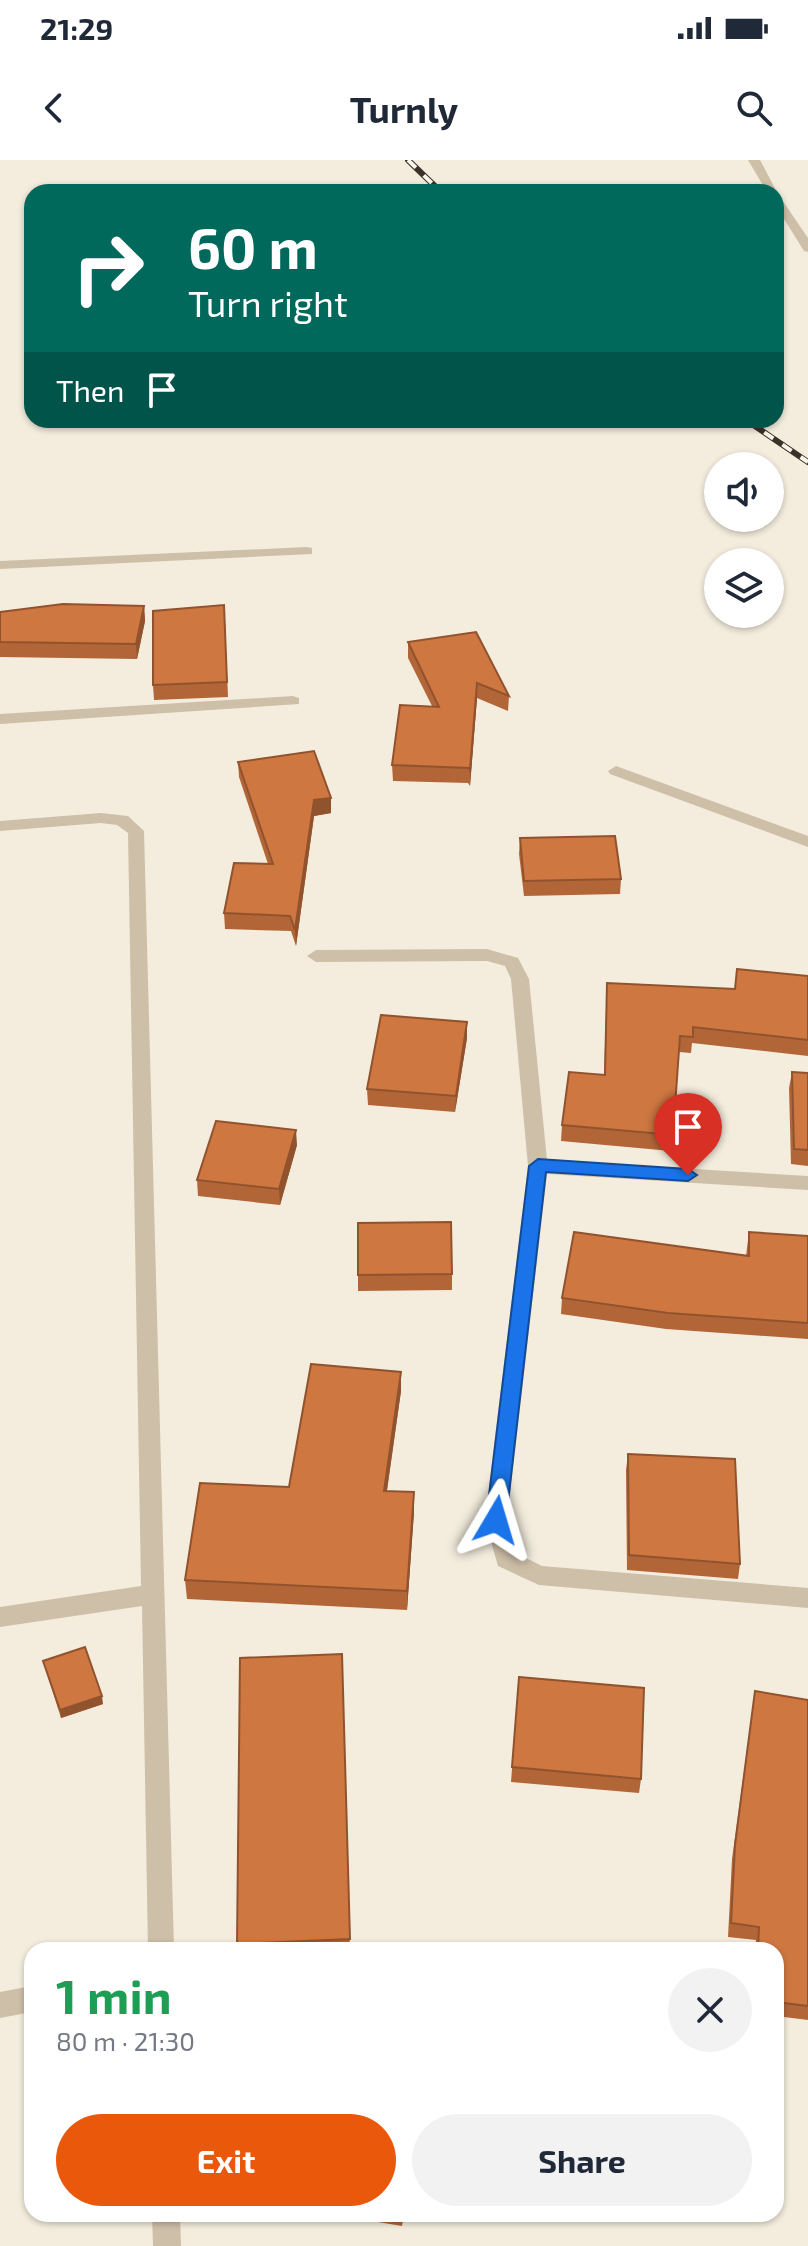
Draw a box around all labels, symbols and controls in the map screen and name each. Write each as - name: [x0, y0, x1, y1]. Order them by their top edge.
- text: 21:29: [40, 10, 113, 46]
- icon: back: [32, 86, 76, 130]
- icon: search: [732, 86, 776, 130]
- text: Turnly: [350, 87, 458, 130]
- text: 60 m: [188, 213, 318, 280]
- icon: right: [56, 216, 160, 320]
- text: Turn right: [188, 281, 348, 324]
- icon: arrive: [140, 368, 184, 412]
- text: Then: [56, 372, 124, 408]
- map controls: [704, 452, 784, 628]
- button: sound: [704, 452, 784, 532]
- button: layers: [704, 548, 784, 628]
- pin: [654, 1093, 722, 1175]
- icon: arrive: [666, 1105, 710, 1149]
- position arrow: [454, 1478, 538, 1562]
- text: 1 min: [56, 1966, 172, 2024]
- button: close: [668, 1968, 752, 2052]
- text: 80 m · 21:30: [56, 2025, 195, 2056]
- button: Exit: [56, 2114, 396, 2206]
- button: Share: [412, 2114, 752, 2206]

